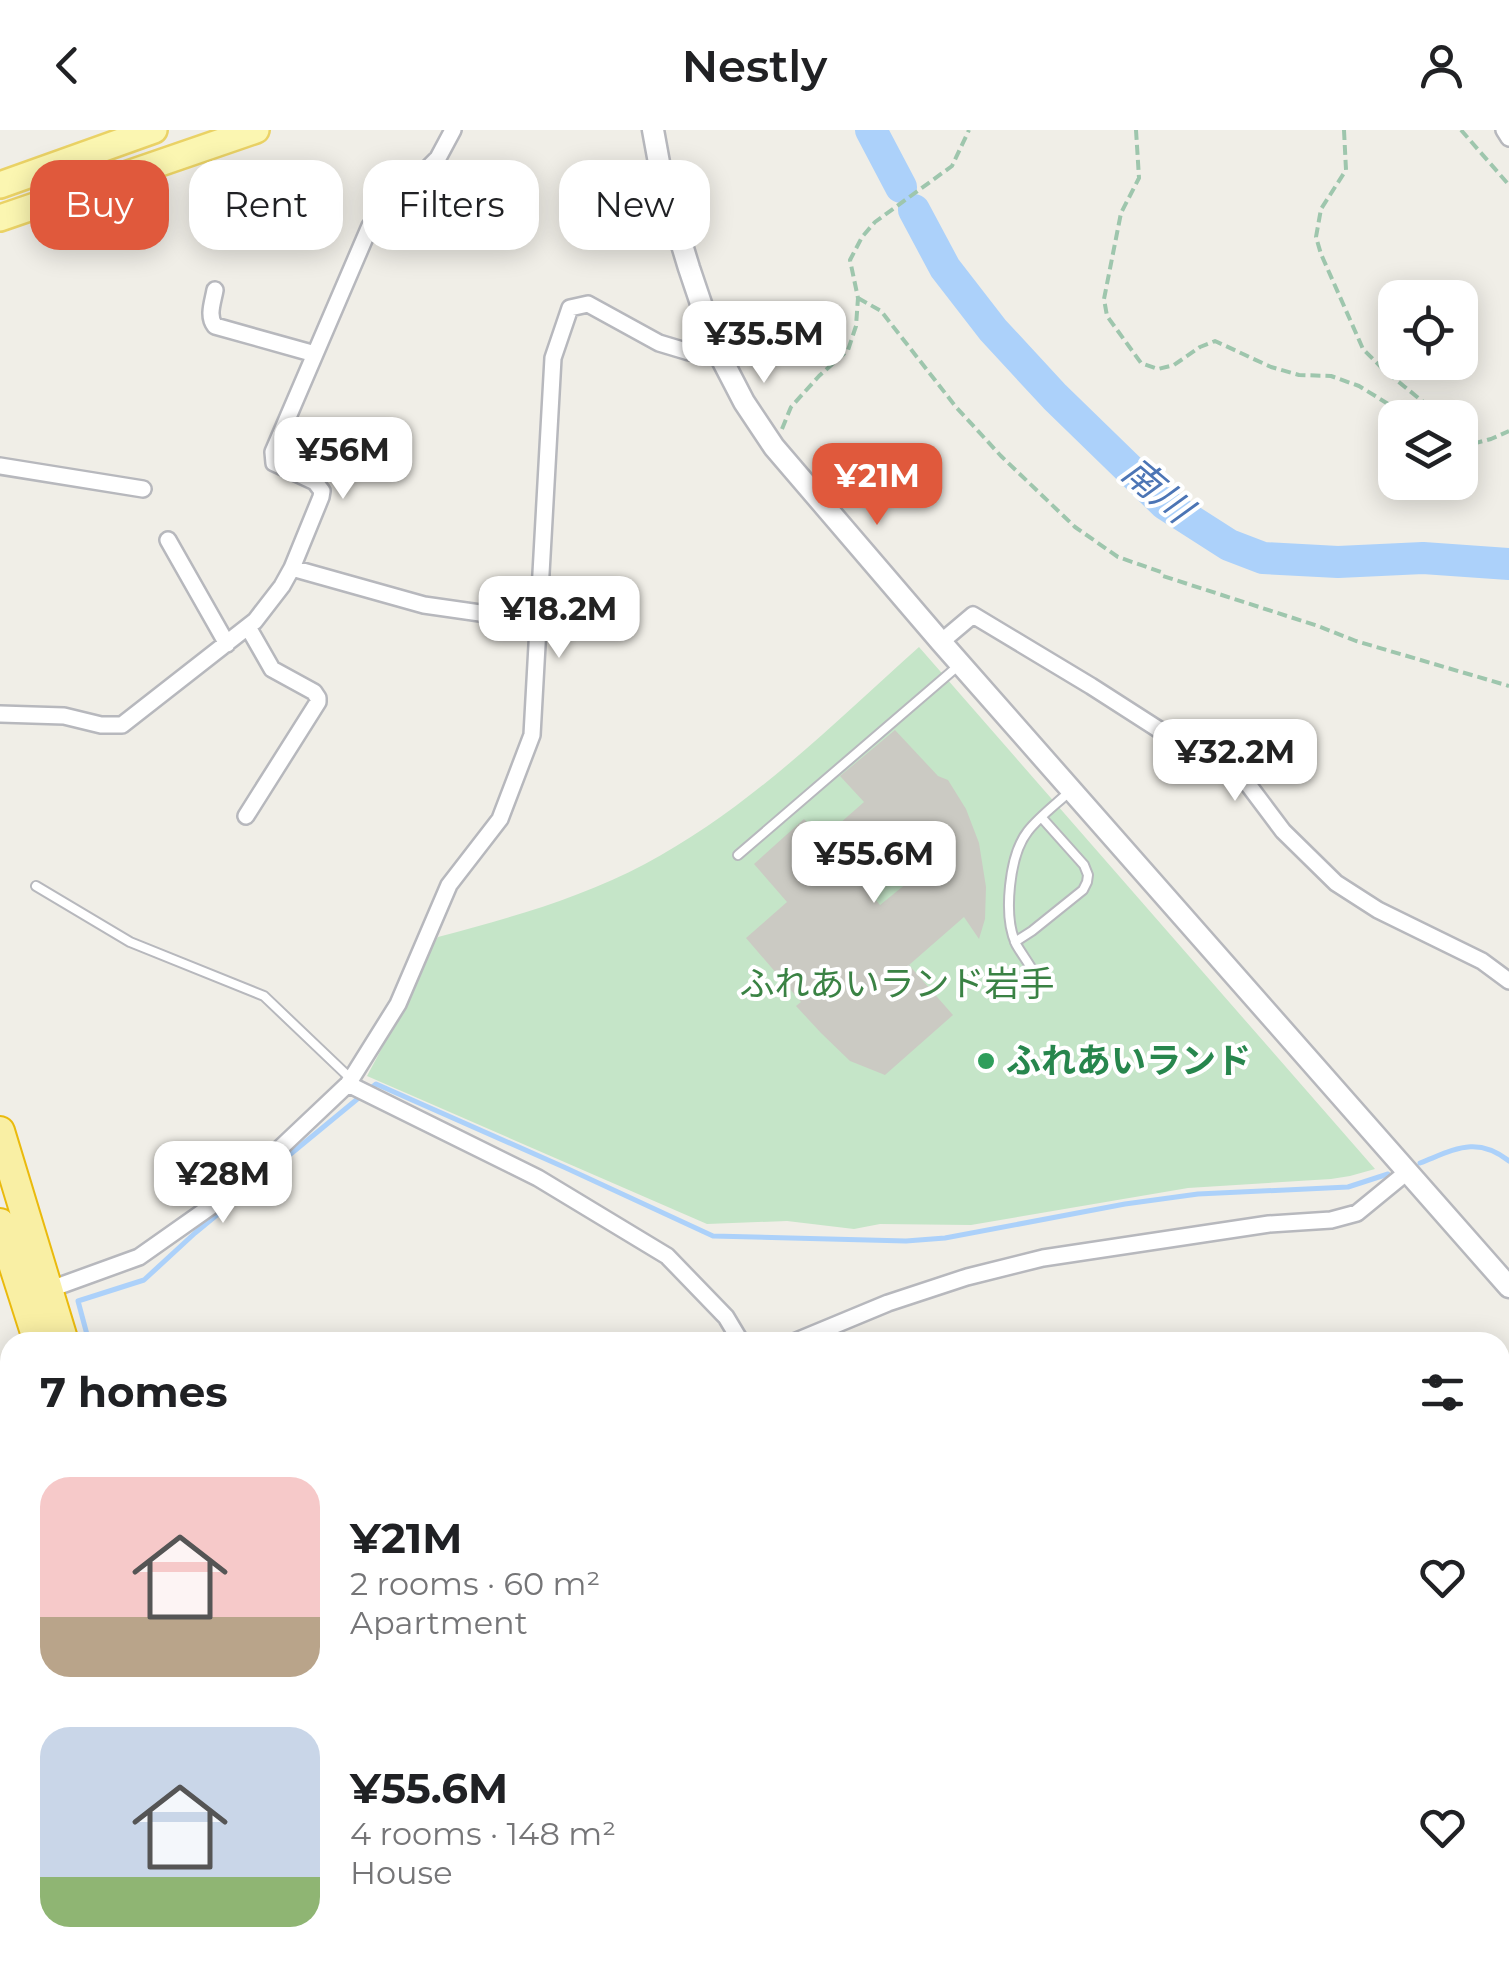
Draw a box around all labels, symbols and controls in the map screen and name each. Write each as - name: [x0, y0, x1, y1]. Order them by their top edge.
- icon: back: [40, 38, 95, 93]
- text: Nestly: [682, 38, 827, 93]
- icon: person: [1414, 38, 1469, 93]
- chip: Buy: [30, 160, 169, 250]
- chip: Rent: [189, 160, 343, 250]
- chip: Filters: [363, 160, 539, 250]
- chip: New: [559, 160, 710, 250]
- map controls: [1378, 280, 1478, 500]
- button: locate: [1378, 280, 1478, 380]
- pin: ¥35.5M: [683, 301, 845, 386]
- text: ¥35.5M: [704, 314, 824, 353]
- button: layers: [1378, 400, 1478, 500]
- pin: ¥56M: [284, 417, 402, 502]
- text: ¥56M: [296, 430, 390, 469]
- pin: ¥21M: [818, 443, 936, 528]
- water label: 南川: [1113, 447, 1205, 535]
- text: ¥21M: [834, 456, 920, 495]
- pin: ¥18.2M: [478, 576, 640, 661]
- text: ¥18.2M: [501, 589, 617, 628]
- pin: ¥32.2M: [1154, 719, 1316, 804]
- text: ¥32.2M: [1175, 732, 1295, 771]
- pin: ¥55.6M: [793, 821, 955, 906]
- text: ¥55.6M: [814, 834, 934, 873]
- park label: ふれあいランド岩手: [739, 962, 1055, 1005]
- place label: ふれあいランド: [1006, 1039, 1251, 1082]
- marker: ふれあいランド: [975, 1050, 997, 1072]
- pin: ¥28M: [164, 1141, 282, 1226]
- text: ¥28M: [176, 1154, 270, 1193]
- icon: filters: [1415, 1365, 1470, 1420]
- text: 7 homes: [40, 1366, 228, 1418]
- text: ¥21M: [350, 1512, 462, 1564]
- icon: home: [120, 1517, 240, 1637]
- icon: heart: [1415, 1550, 1470, 1605]
- text: 2 rooms · 60 m²: [350, 1564, 600, 1603]
- text: Apartment: [350, 1603, 528, 1642]
- text: ¥55.6M: [350, 1762, 508, 1814]
- icon: home: [120, 1767, 240, 1887]
- icon: heart: [1415, 1800, 1470, 1855]
- text: 4 rooms · 148 m²: [350, 1814, 616, 1853]
- text: House: [350, 1853, 453, 1892]

